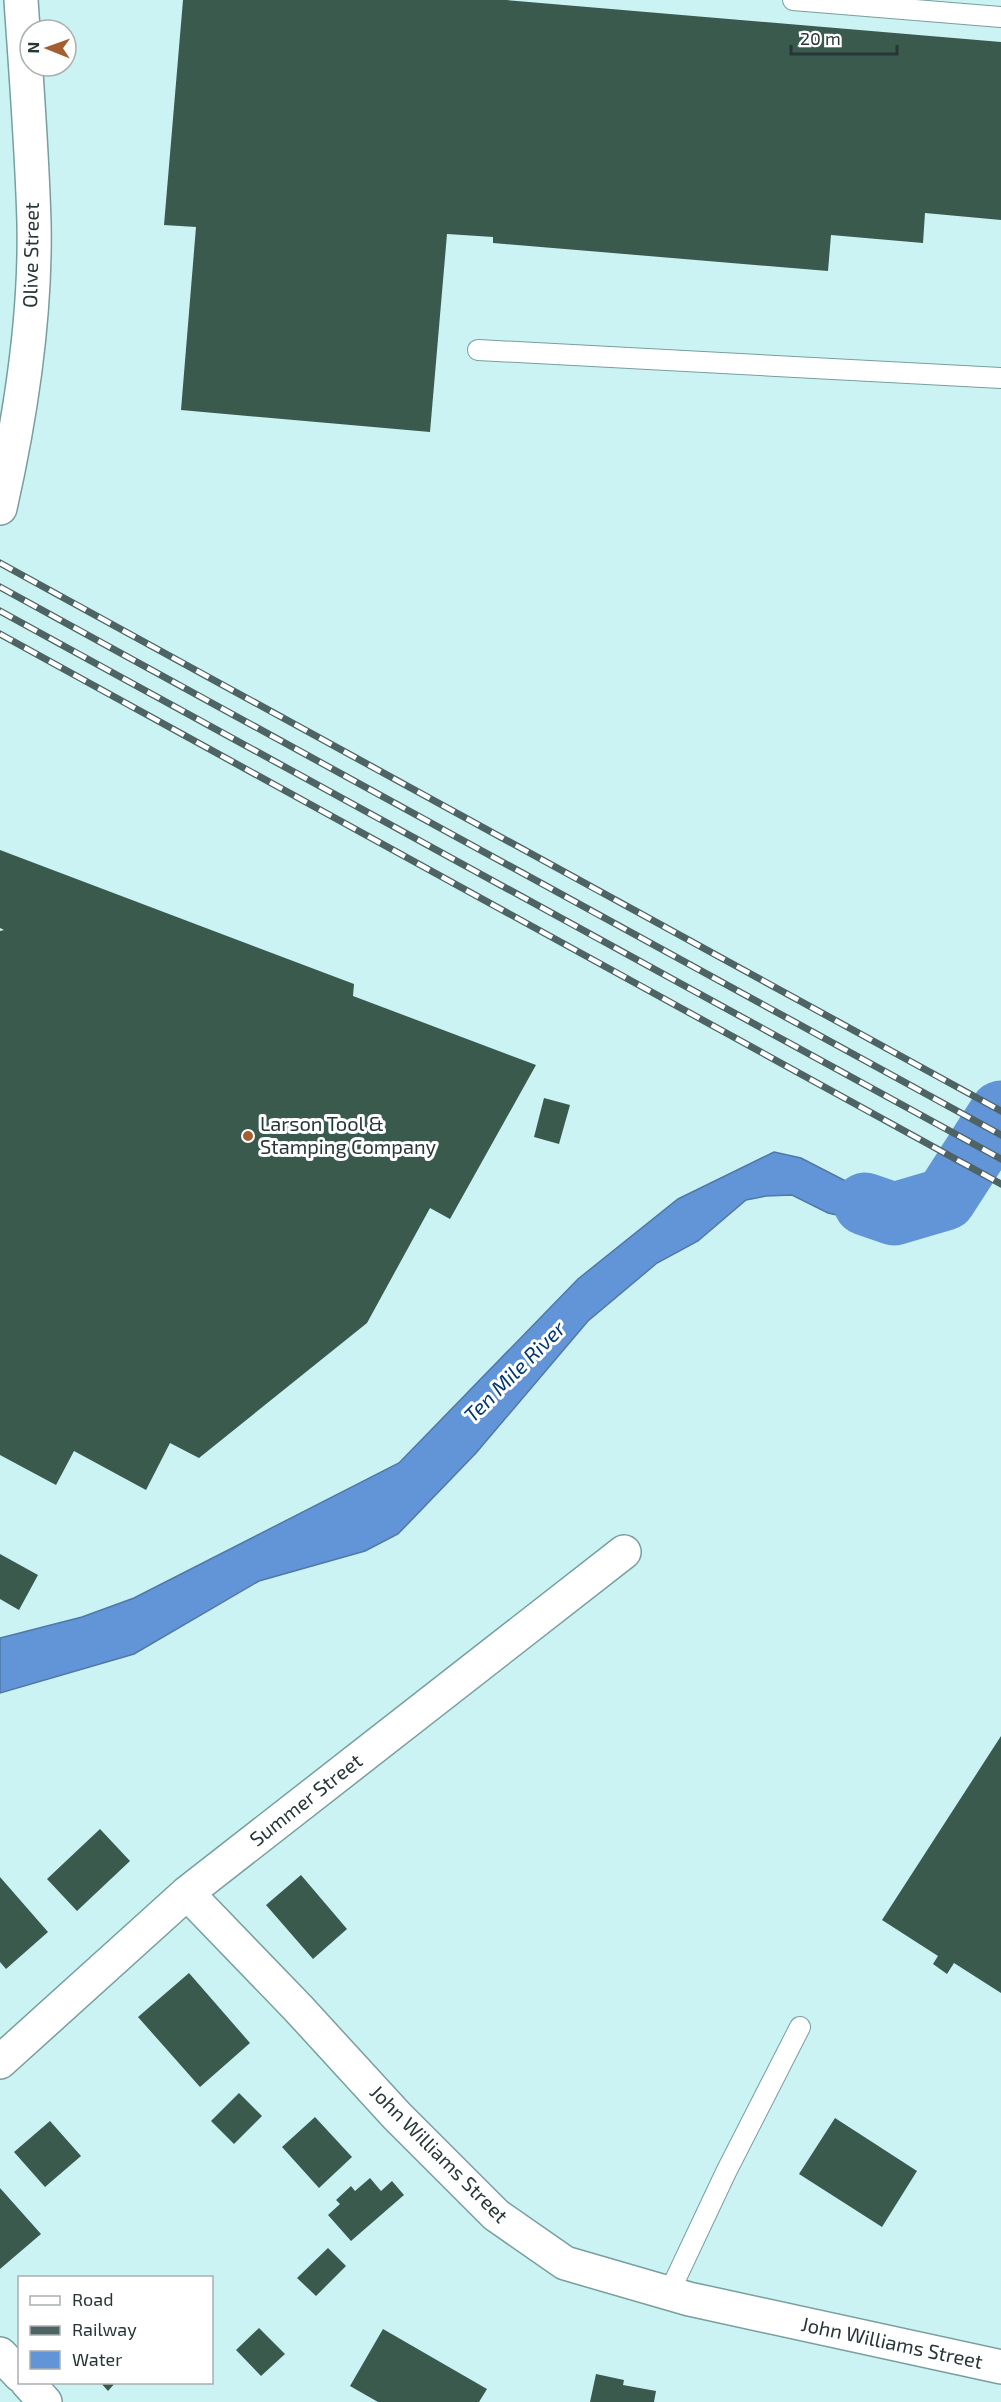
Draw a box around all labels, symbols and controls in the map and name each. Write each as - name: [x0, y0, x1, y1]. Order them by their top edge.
- north arrow: [18, 18, 78, 78]
- scale bar: [791, 18, 898, 56]
- text: 20 m: [800, 27, 841, 49]
- text: N: [23, 42, 42, 54]
- street label: Olive Street: [17, 202, 43, 308]
- place label: Larson Tool & Stamping Company: [260, 1111, 436, 1158]
- marker: Larson Tool & Stamping Company: [241, 1129, 255, 1143]
- water label: Ten Mile River: [458, 1315, 570, 1427]
- street label: Summer Street: [244, 1748, 367, 1851]
- street label: John Williams Street: [366, 2079, 514, 2227]
- legend: [18, 2276, 213, 2384]
- text: Road: [72, 2288, 113, 2310]
- street label: John Williams Street: [799, 2311, 986, 2373]
- text: Railway: [72, 2318, 137, 2340]
- text: Water: [72, 2348, 122, 2370]

